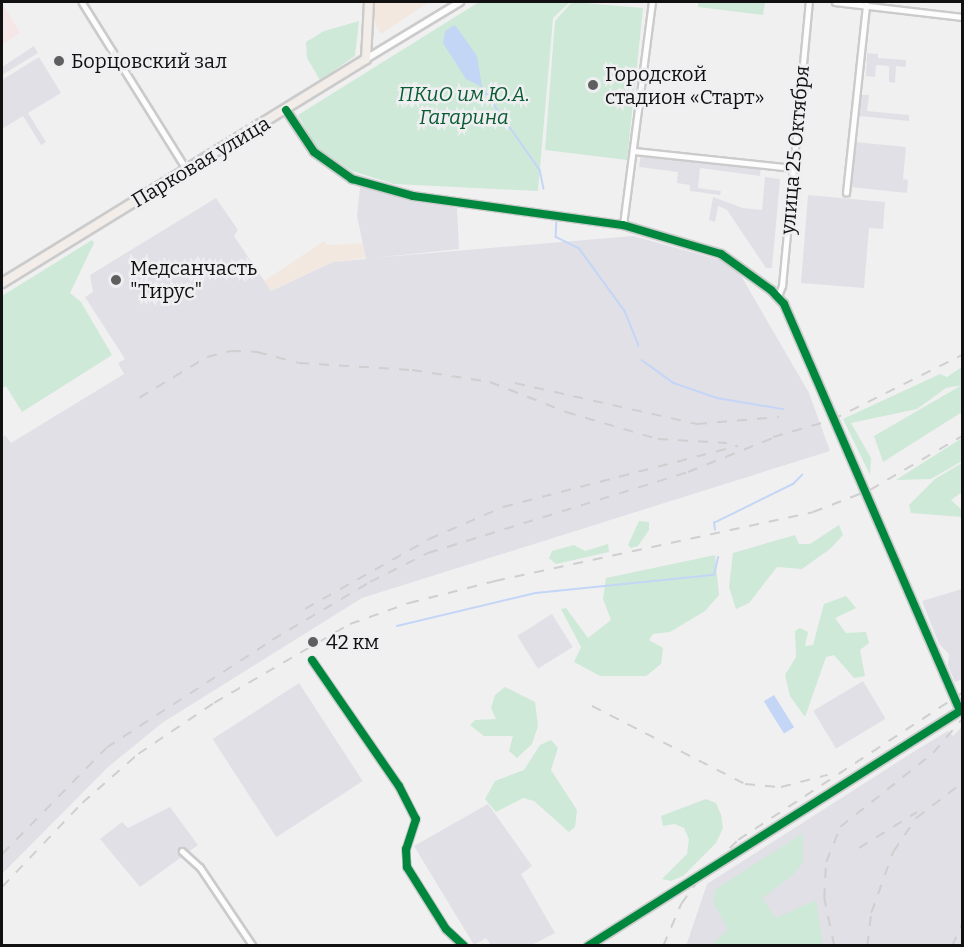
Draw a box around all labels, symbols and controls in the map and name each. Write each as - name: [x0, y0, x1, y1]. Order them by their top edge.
- place label: Борцовский зал: [71, 49, 227, 73]
- marker: Борцовский зал: [52, 54, 66, 68]
- place label: Городской стадион «Старт»: [605, 62, 764, 109]
- street label: улица 25 Октября: [776, 64, 814, 236]
- marker: Городской стадион «Старт»: [586, 78, 600, 92]
- park label: ПКиО им Ю.А. Гагарина: [398, 83, 530, 130]
- street label: Парковая улица: [128, 111, 274, 213]
- place label: Медсанчасть "Тирус": [130, 256, 257, 303]
- marker: Медсанчасть "Тирус": [107, 271, 125, 289]
- place label: 42 км: [326, 630, 379, 654]
- marker: 42 км: [304, 633, 322, 651]

